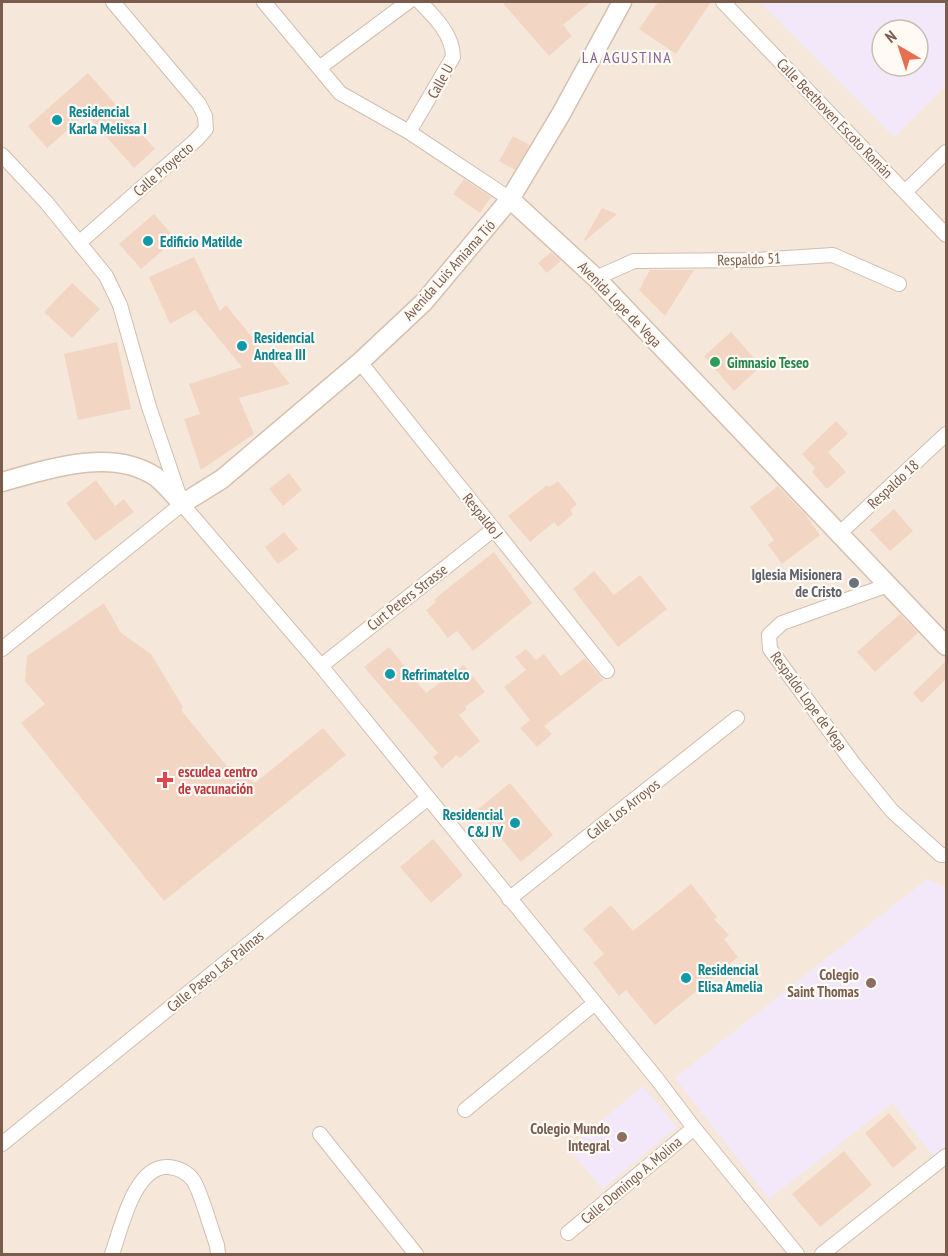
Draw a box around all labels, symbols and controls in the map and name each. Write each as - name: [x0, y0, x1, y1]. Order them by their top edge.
- north arrow: [870, 18, 930, 78]
- text: N: [881, 26, 900, 47]
- district label: LA AGUSTINA: [582, 47, 672, 67]
- street label: Calle Beethoven Escoto Román: [773, 54, 897, 182]
- street label: Calle U: [423, 60, 457, 102]
- place label: Residencial Karla Melissa I: [69, 102, 147, 138]
- marker: Residencial Karla Melissa I: [50, 113, 64, 127]
- street label: Calle Proyecto: [129, 138, 197, 200]
- street label: Avenida Luis Amiama Tió: [399, 216, 499, 324]
- place label: Edificio Matilde: [160, 232, 242, 251]
- marker: Edificio Matilde: [141, 234, 155, 248]
- street label: Respaldo 51: [717, 248, 781, 270]
- street label: Avenida Lope de Vega: [574, 257, 666, 351]
- place label: Residencial Andrea III: [253, 328, 315, 364]
- marker: Residencial Andrea III: [235, 339, 249, 353]
- place label: Gimnasio Teseo: [727, 353, 809, 372]
- marker: Gimnasio Teseo: [708, 355, 722, 369]
- street label: Respaldo 18: [863, 455, 923, 513]
- street label: Respaldo J: [459, 489, 507, 543]
- street label: Curt Peters Strasse: [363, 560, 451, 634]
- place label: Iglesia Misionera de Cristo: [751, 565, 842, 601]
- marker: Iglesia Misionera de Cristo: [847, 576, 861, 590]
- street label: Respaldo Lope de Vega: [767, 648, 851, 754]
- place label: Refrimatelco: [402, 665, 470, 684]
- marker: Refrimatelco: [383, 667, 397, 681]
- place label: escudea centro de vacunación: [178, 762, 258, 798]
- marker: escudea centro de vacunación: [156, 771, 174, 789]
- street label: Calle Los Arroyos: [583, 774, 663, 844]
- place label: Residencial C&J IV: [443, 805, 503, 841]
- marker: Residencial C&J IV: [508, 816, 522, 830]
- street label: Calle Paseo Las Palmas: [163, 926, 267, 1016]
- place label: Residencial Elisa Amelia: [698, 960, 763, 996]
- place label: Colegio Saint Thomas: [787, 965, 859, 1001]
- marker: Residencial Elisa Amelia: [679, 971, 693, 985]
- marker: Colegio Saint Thomas: [864, 976, 878, 990]
- place label: Colegio Mundo Integral: [530, 1119, 610, 1155]
- marker: Colegio Mundo Integral: [615, 1130, 629, 1144]
- street label: Calle Domingo A. Molina: [576, 1132, 686, 1228]

